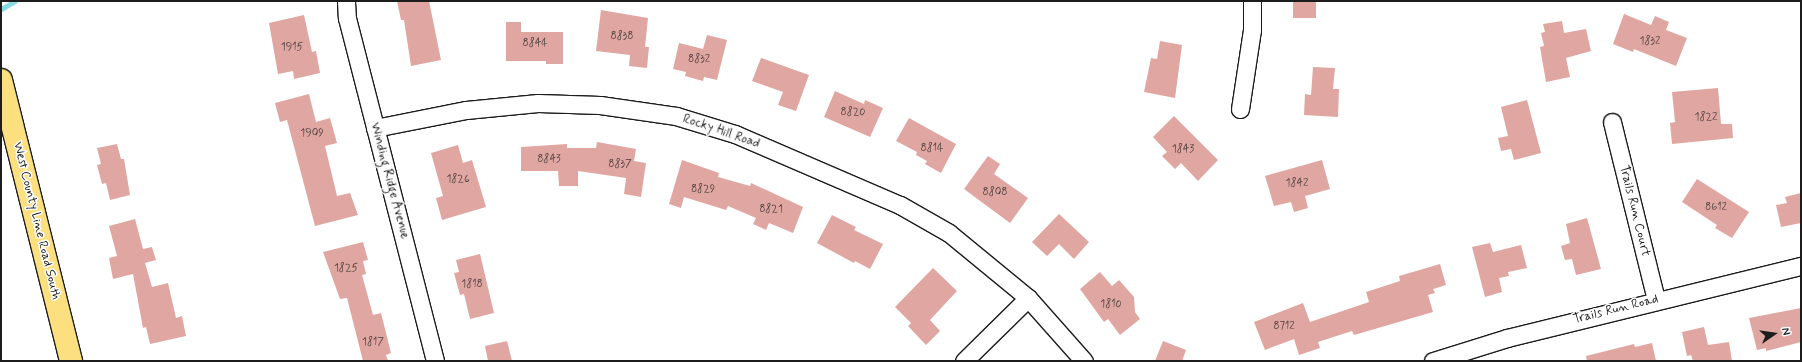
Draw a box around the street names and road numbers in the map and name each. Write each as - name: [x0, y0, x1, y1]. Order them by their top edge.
- street label: Rocky Hill Road: [680, 111, 762, 153]
- street label: Winding Ridge Avenue: [366, 120, 412, 242]
- street label: West County Line Road South: [9, 142, 63, 300]
- street label: Trails Run Court: [1616, 166, 1652, 256]
- street label: Trails Run Road: [1574, 292, 1658, 328]

